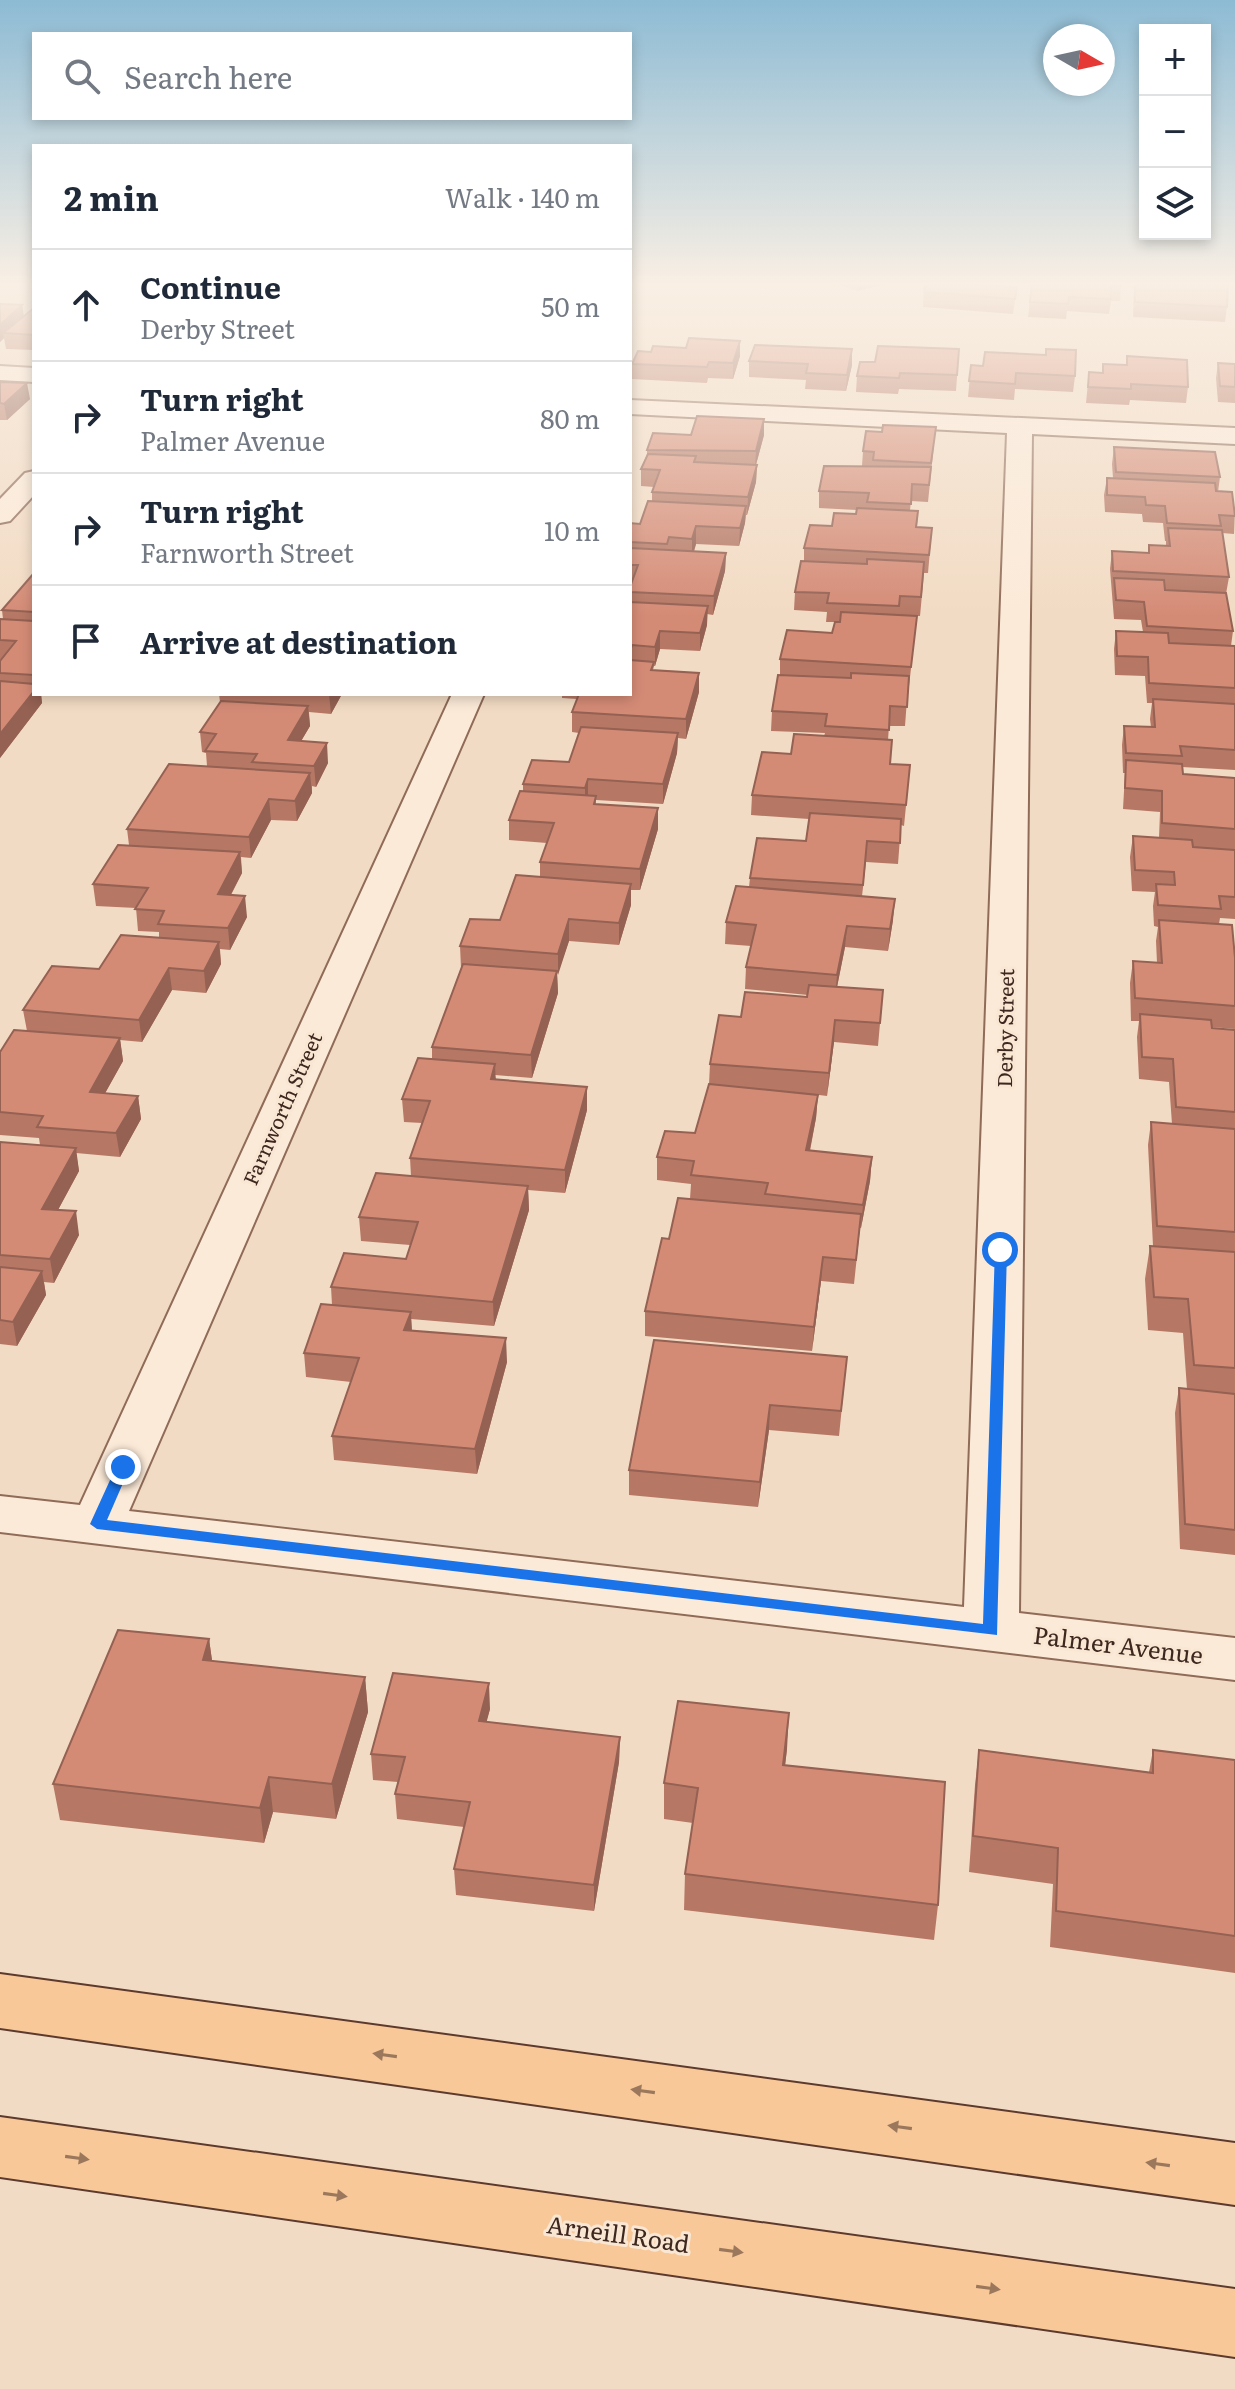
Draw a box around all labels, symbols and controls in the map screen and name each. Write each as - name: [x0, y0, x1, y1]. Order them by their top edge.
- north arrow: [1043, 24, 1115, 96]
- map controls: [1139, 24, 1211, 240]
- button: +: [1139, 24, 1211, 96]
- search box: [32, 32, 632, 120]
- icon: search: [60, 54, 104, 98]
- text: Search here: [124, 54, 292, 98]
- button: −: [1139, 96, 1211, 168]
- button: layers: [1139, 168, 1211, 240]
- text: 2 min: [64, 171, 159, 221]
- text: Walk · 140 m: [445, 177, 600, 216]
- text: Continue: [140, 264, 281, 308]
- icon: ahead: [64, 283, 108, 327]
- text: 50 m: [541, 286, 600, 325]
- text: Derby Street: [140, 308, 295, 347]
- text: Turn right: [140, 376, 304, 420]
- icon: right: [64, 395, 108, 439]
- text: 80 m: [540, 398, 600, 437]
- text: Palmer Avenue: [140, 420, 325, 459]
- text: Turn right: [140, 488, 304, 532]
- icon: right: [64, 507, 108, 551]
- text: 10 m: [544, 510, 600, 549]
- text: Farnworth Street: [140, 532, 354, 571]
- icon: arrive: [64, 619, 108, 663]
- text: Arrive at destination: [140, 619, 457, 663]
- street label: Derby Street: [988, 968, 1020, 1088]
- street label: Farnworth Street: [234, 1027, 328, 1189]
- route start: [982, 1232, 1018, 1268]
- route end: [105, 1449, 141, 1485]
- street label: Palmer Avenue: [1031, 1616, 1205, 1671]
- one-way arrow: [372, 2048, 397, 2061]
- one-way arrow: [630, 2084, 655, 2097]
- one-way arrow: [887, 2120, 912, 2133]
- one-way arrow: [65, 2152, 90, 2165]
- one-way arrow: [1145, 2157, 1170, 2170]
- one-way arrow: [323, 2189, 348, 2202]
- street label: Arneill Road: [545, 2205, 692, 2260]
- one-way arrow: [719, 2245, 744, 2258]
- one-way arrow: [976, 2282, 1001, 2295]

